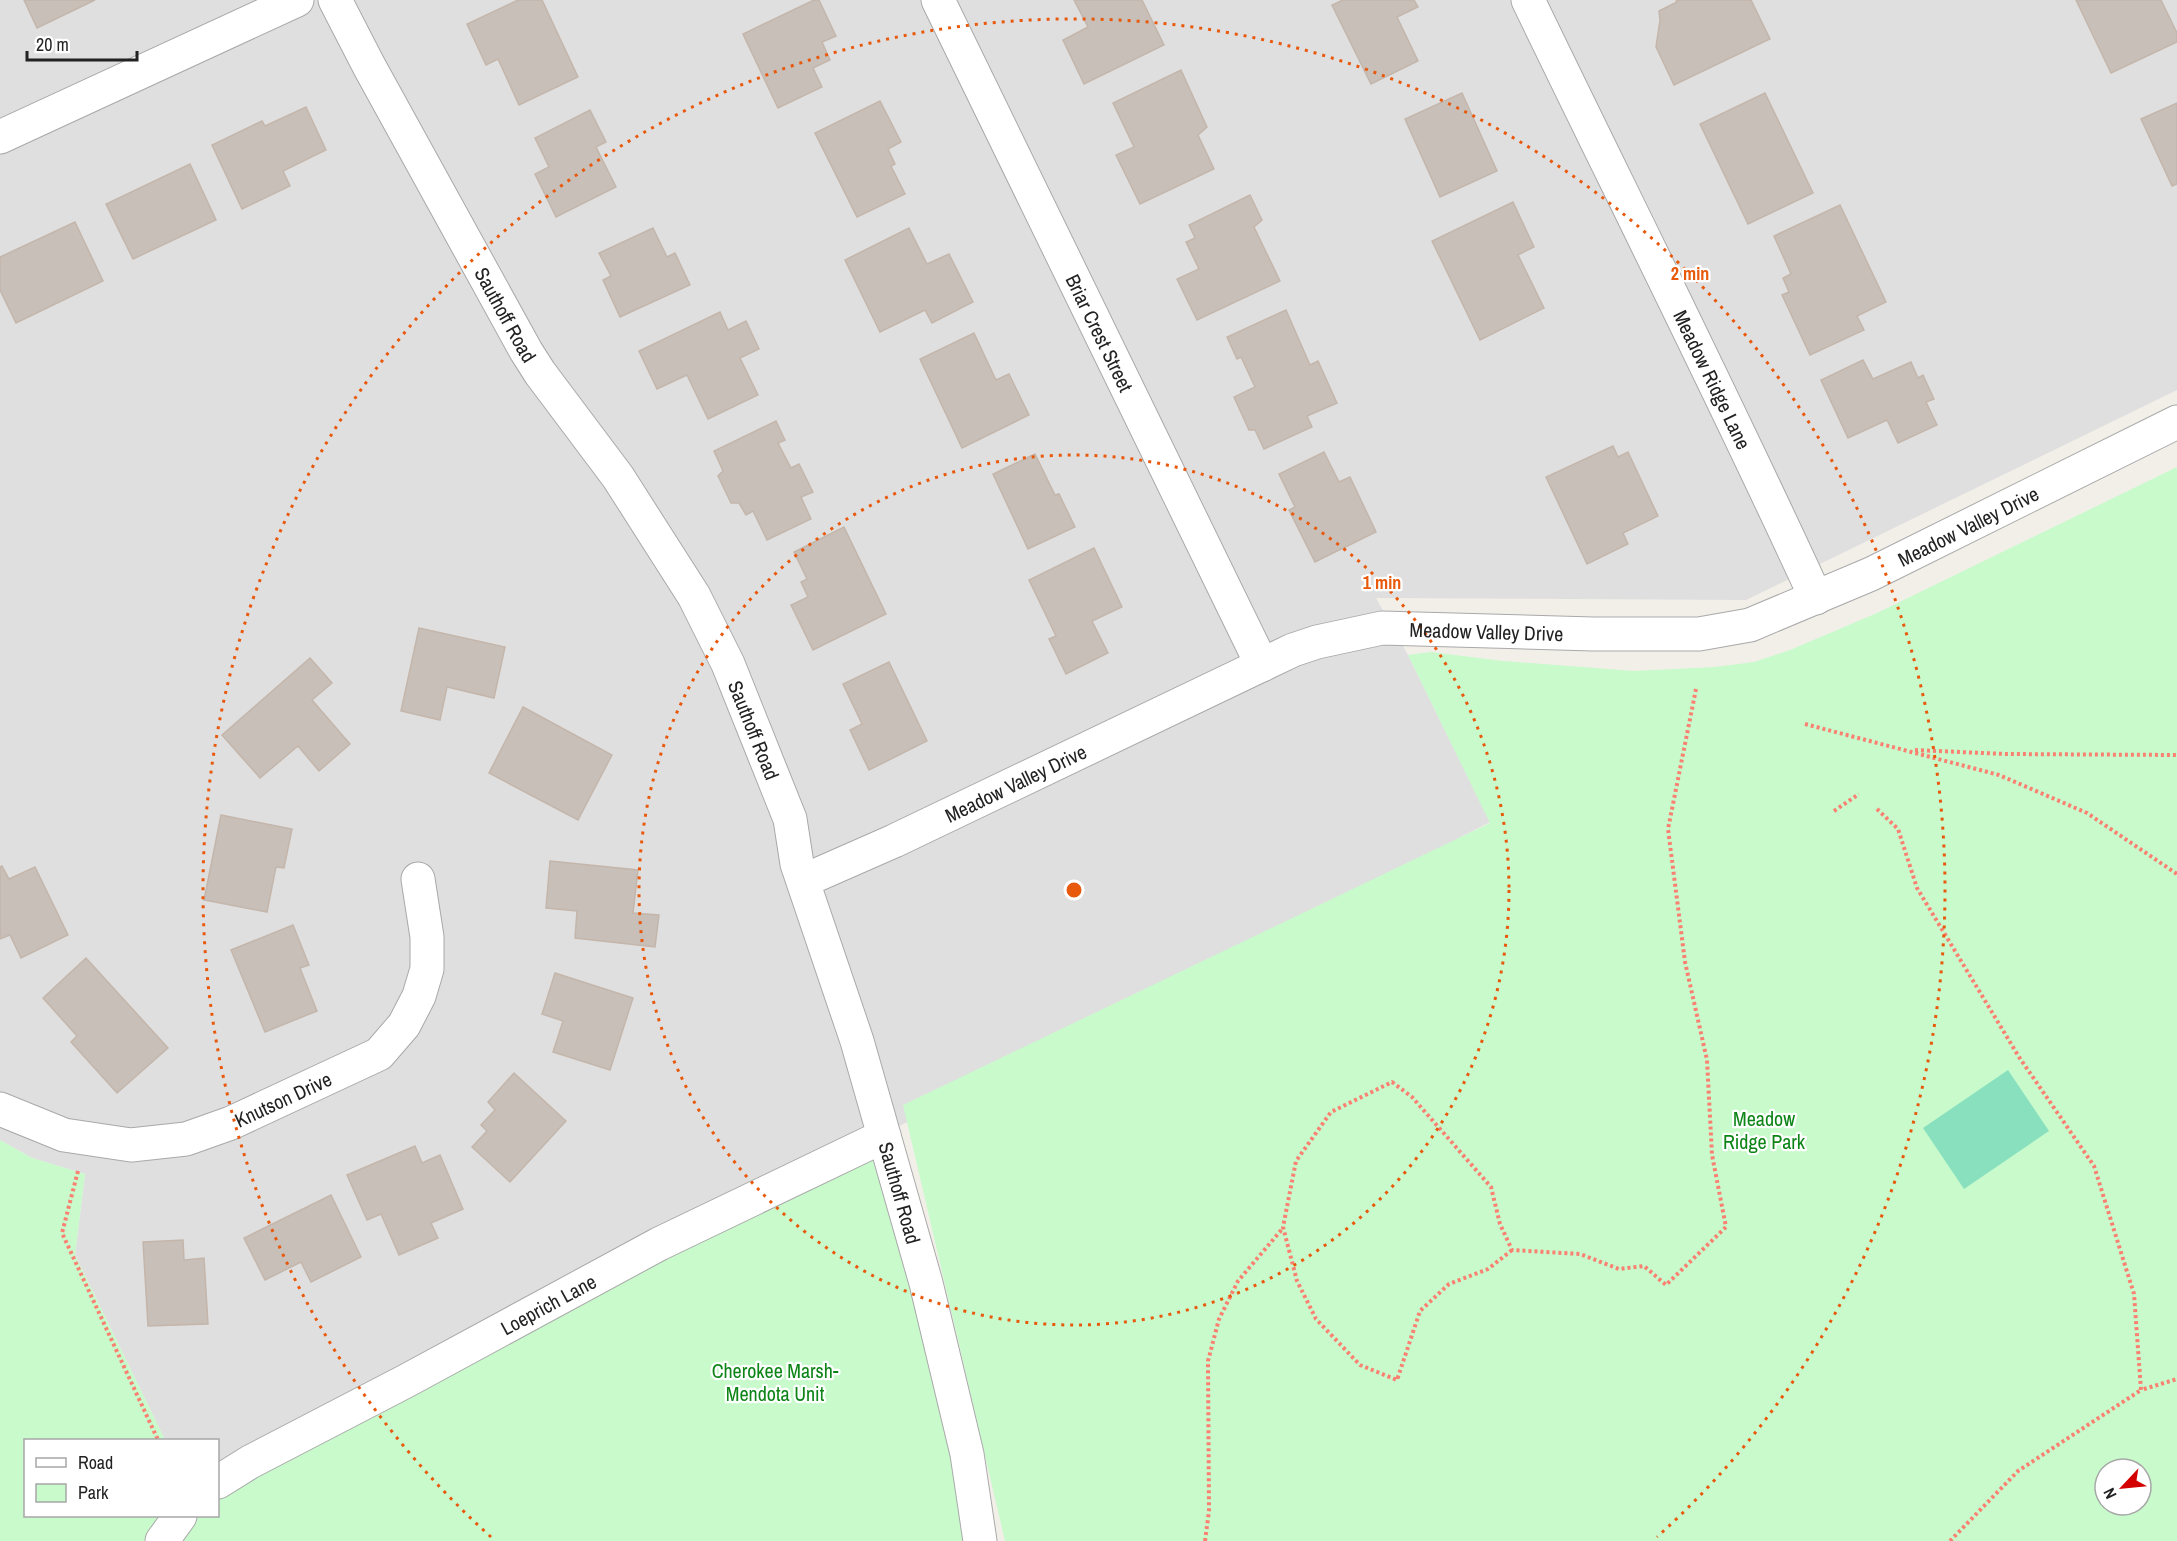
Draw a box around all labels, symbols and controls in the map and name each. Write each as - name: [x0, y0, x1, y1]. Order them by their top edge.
- scale bar: [27, 24, 136, 62]
- text: 20 m: [36, 32, 69, 57]
- text: 2 min: [1671, 261, 1709, 286]
- street label: Sauthoff Road: [469, 262, 543, 367]
- street label: Briar Crest Street: [1060, 269, 1140, 396]
- street label: Meadow Ridge Lane: [1668, 305, 1758, 453]
- street label: Meadow Valley Drive: [1893, 480, 2043, 572]
- text: 1 min: [1363, 570, 1401, 595]
- street label: Meadow Valley Drive: [1409, 615, 1564, 647]
- street label: Sauthoff Road: [722, 676, 786, 784]
- street label: Meadow Valley Drive: [940, 737, 1091, 828]
- centre of rings: [1064, 880, 1084, 900]
- street label: Knutson Drive: [230, 1065, 336, 1133]
- park label: Meadow Ridge Park: [1723, 1105, 1806, 1155]
- street label: Sauthoff Road: [873, 1139, 928, 1247]
- street label: Loeprich Lane: [495, 1267, 601, 1341]
- park label: Cherokee Marsh- Mendota Unit: [712, 1357, 839, 1407]
- legend: [24, 1439, 219, 1517]
- text: Road: [78, 1450, 113, 1475]
- north arrow: [2093, 1457, 2153, 1517]
- text: Park: [78, 1480, 109, 1505]
- text: N: [2098, 1484, 2121, 1503]

